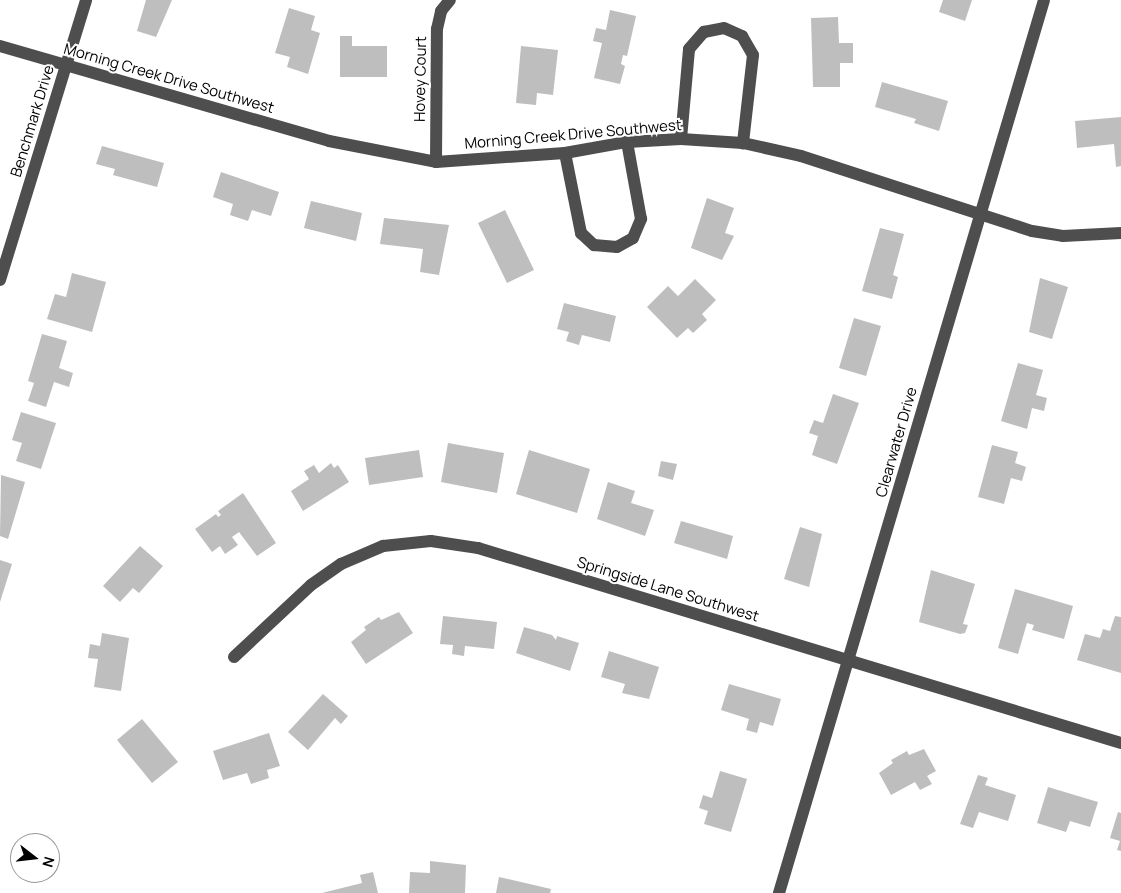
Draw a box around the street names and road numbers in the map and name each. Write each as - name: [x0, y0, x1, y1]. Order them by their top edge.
- street label: Hovey Court: [410, 36, 430, 122]
- street label: Morning Creek Drive Southwest: [62, 39, 276, 117]
- street label: Benchmark Drive: [6, 63, 58, 179]
- street label: Morning Creek Drive Southwest: [464, 116, 682, 152]
- street label: Clearwater Drive: [872, 385, 920, 499]
- street label: Springside Lane Southwest: [575, 553, 761, 625]

